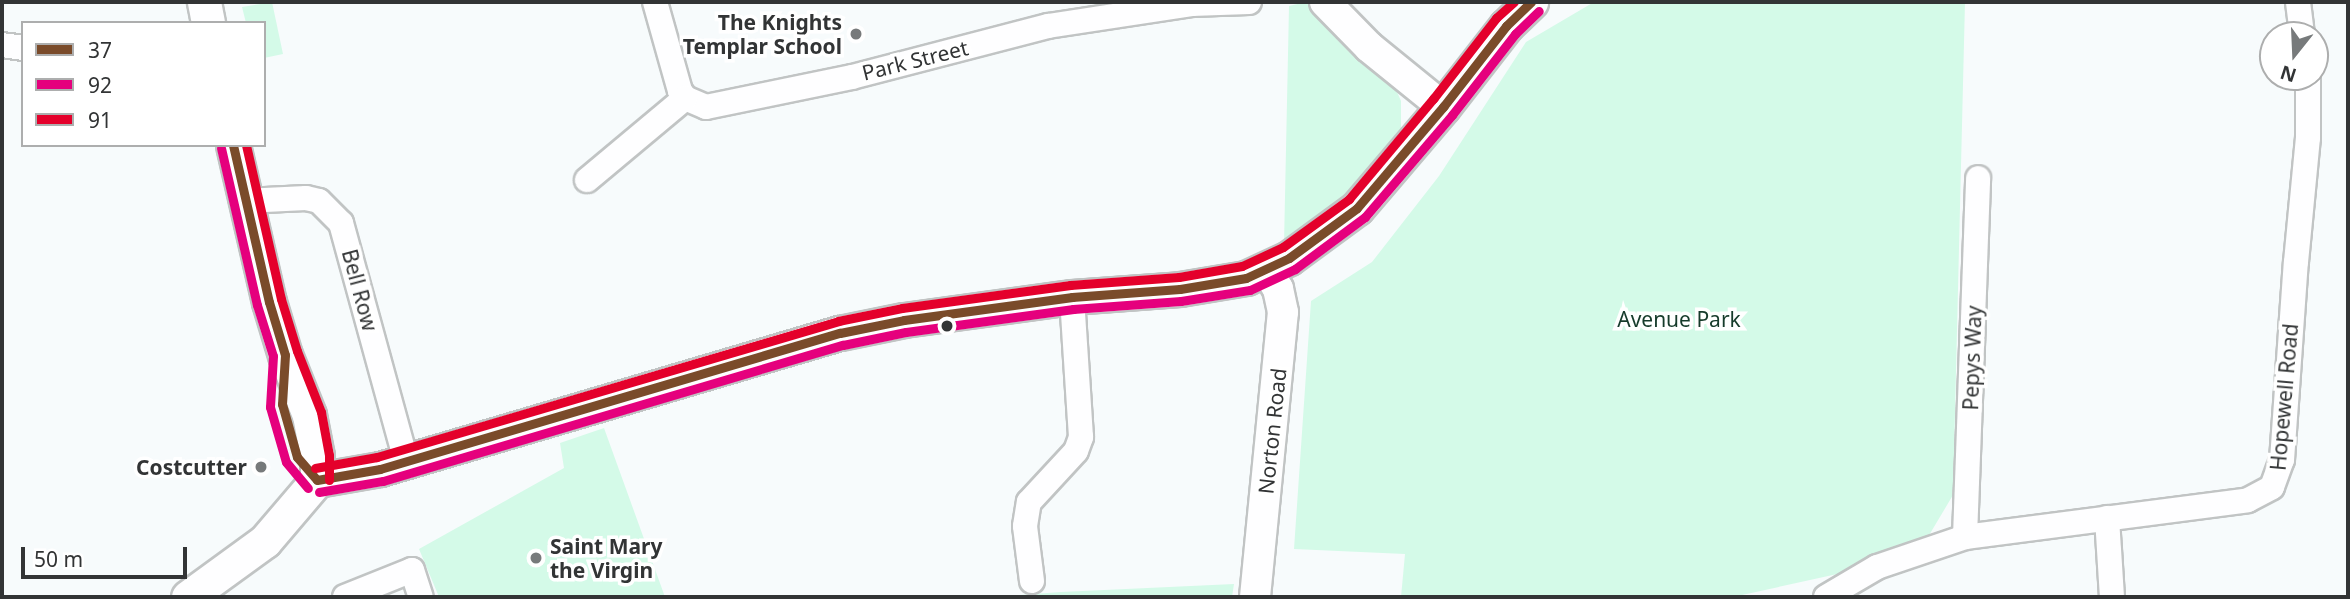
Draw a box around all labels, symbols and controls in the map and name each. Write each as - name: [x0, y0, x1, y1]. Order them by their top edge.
- place label: The Knights Templar School: [683, 9, 842, 59]
- legend: [21, 21, 266, 147]
- north arrow: [2259, 21, 2329, 91]
- marker: The Knights Templar School: [848, 26, 864, 42]
- street label: Park Street: [859, 35, 971, 85]
- text: 37: [88, 36, 112, 64]
- text: N: [2277, 59, 2300, 89]
- text: 92: [88, 71, 112, 99]
- text: 91: [88, 106, 112, 134]
- street label: Bell Row: [337, 246, 383, 334]
- street label: Pepys Way: [1958, 305, 1986, 411]
- park label: Avenue Park: [1617, 306, 1741, 332]
- unlabelled marker: [940, 319, 954, 333]
- street label: Hopewell Road: [2265, 322, 2303, 472]
- street label: Norton Road: [1253, 367, 1291, 495]
- place label: Costcutter: [136, 454, 247, 480]
- marker: Costcutter: [253, 459, 269, 475]
- scale bar: [24, 532, 191, 576]
- place label: Saint Mary the Virgin: [550, 533, 662, 583]
- text: 50 m: [34, 545, 83, 573]
- marker: Saint Mary the Virgin: [528, 550, 544, 566]

